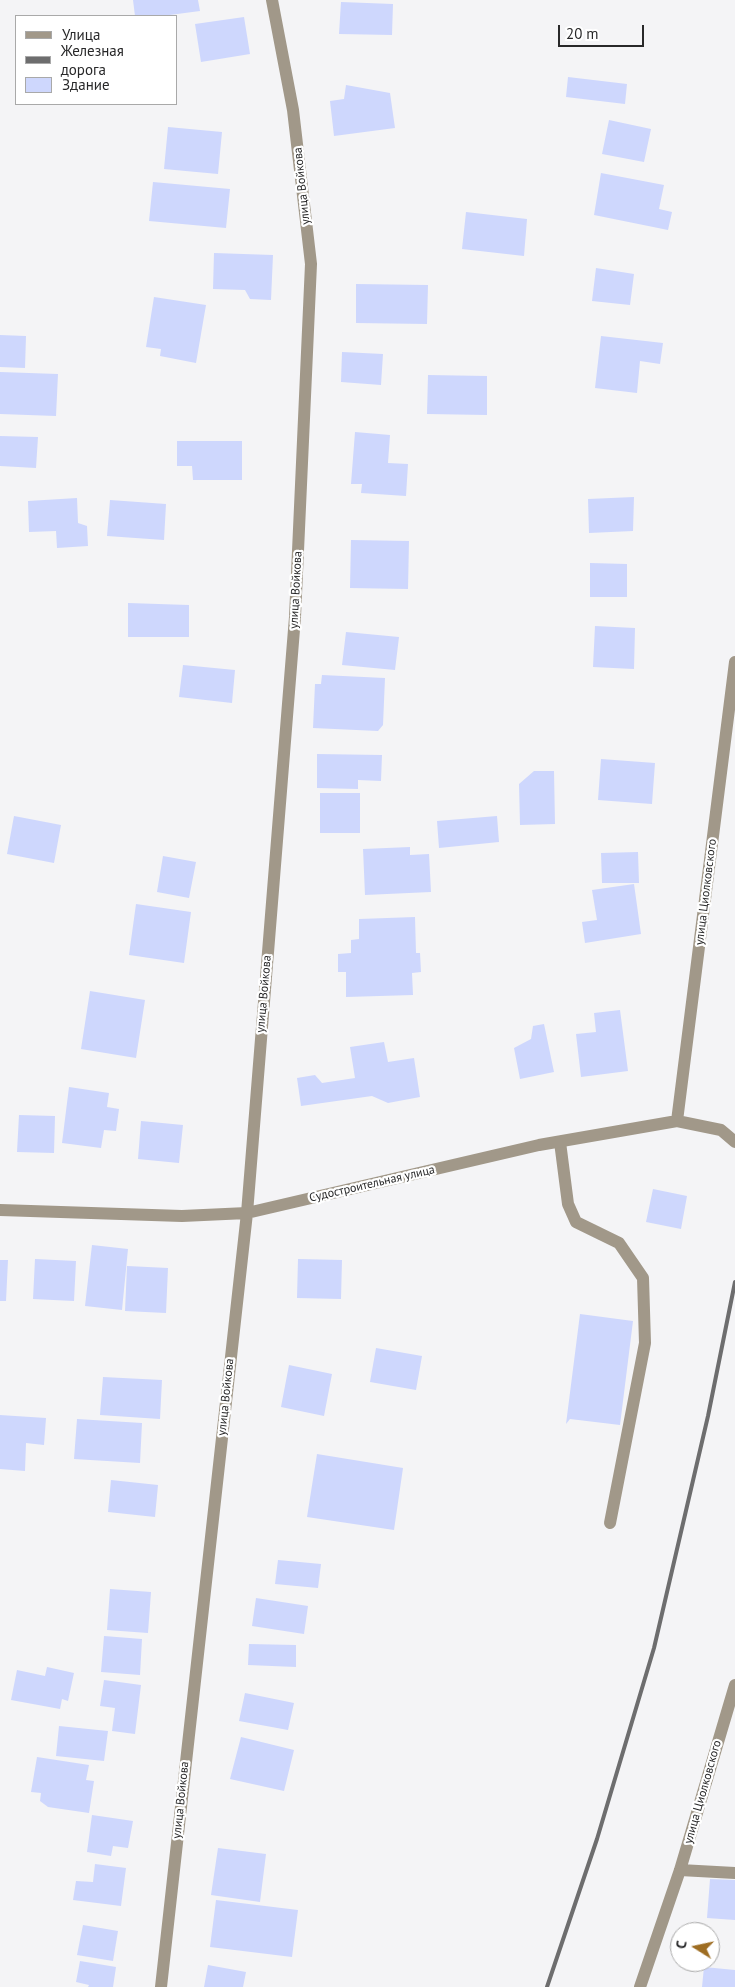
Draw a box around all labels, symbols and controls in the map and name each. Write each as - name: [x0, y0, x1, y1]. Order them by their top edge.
- legend: [15, 15, 178, 105]
- scale bar: [560, 15, 646, 47]
- text: 20 m: [566, 24, 599, 43]
- text: Улица: [62, 25, 100, 44]
- text: Железная дорога: [61, 41, 124, 79]
- text: Здание: [62, 75, 110, 94]
- street label: улица Войкова: [291, 147, 313, 225]
- street label: улица Войкова: [287, 551, 305, 629]
- street label: улица Циолковского: [692, 838, 720, 946]
- street label: улица Войкова: [253, 955, 275, 1033]
- street label: Судостроительная улица: [308, 1163, 436, 1205]
- street label: улица Войкова: [215, 1358, 237, 1436]
- street label: улица Циолковского: [681, 1739, 725, 1845]
- street label: улица Войкова: [170, 1761, 192, 1839]
- north arrow: [670, 1922, 720, 1972]
- text: С: [672, 1939, 691, 1950]

